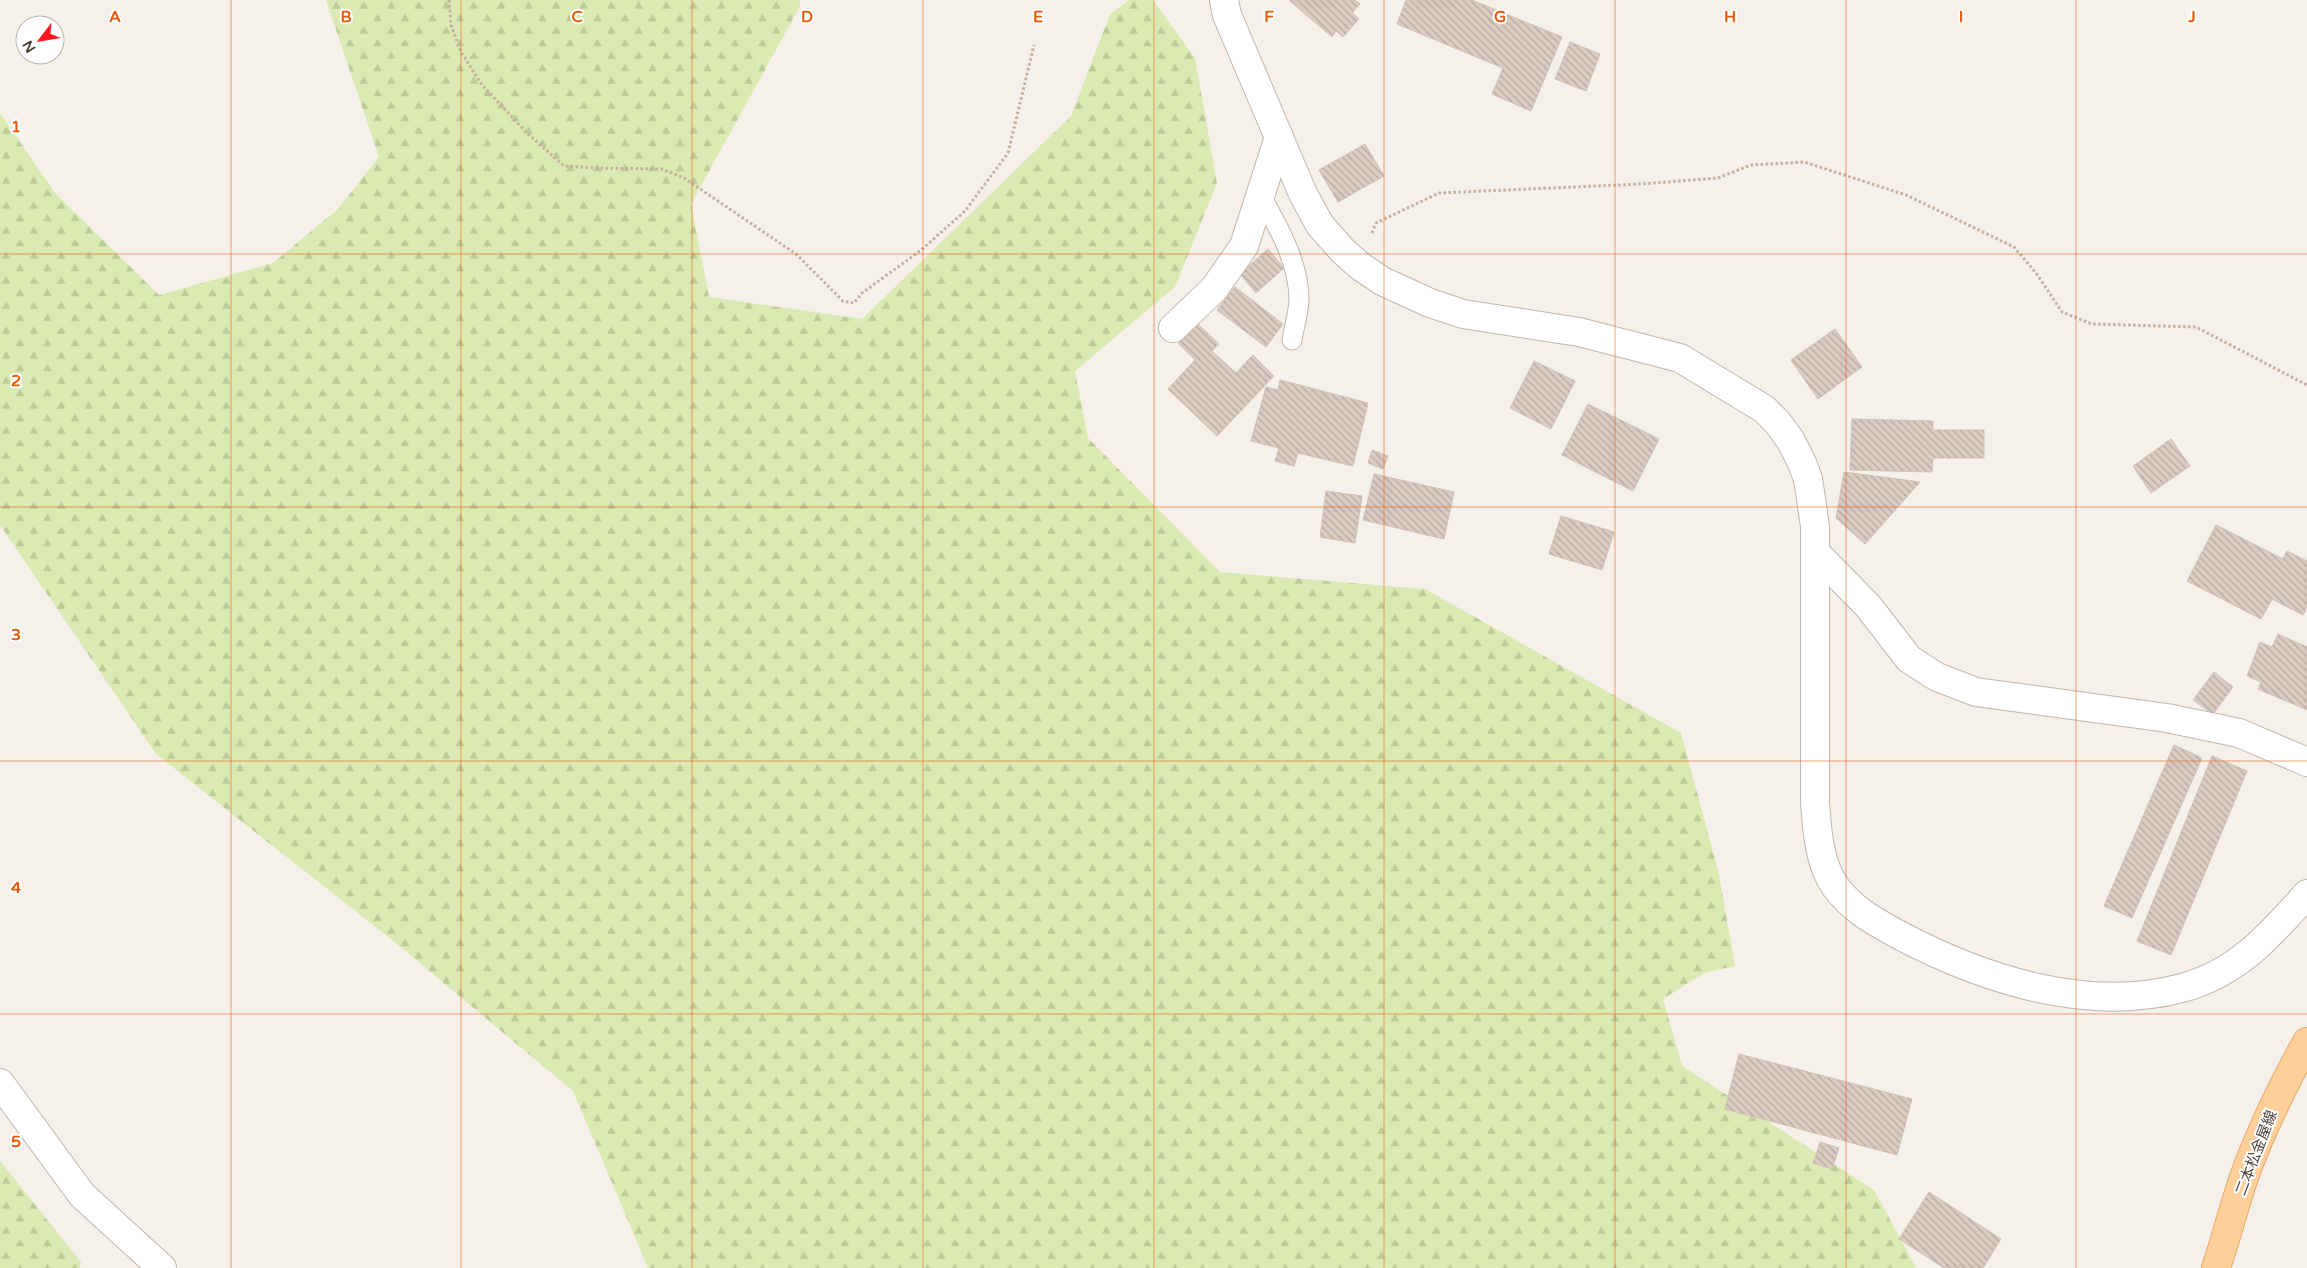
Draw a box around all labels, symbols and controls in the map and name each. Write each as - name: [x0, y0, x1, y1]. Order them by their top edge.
- text: A: [109, 7, 121, 27]
- text: B: [340, 7, 352, 27]
- text: C: [571, 7, 583, 27]
- text: D: [801, 7, 813, 27]
- text: E: [1033, 7, 1043, 27]
- text: F: [1264, 7, 1274, 27]
- text: G: [1494, 7, 1506, 27]
- text: H: [1724, 7, 1736, 27]
- text: I: [1959, 7, 1963, 27]
- text: J: [2187, 7, 2196, 27]
- north arrow: [15, 15, 65, 65]
- text: N: [19, 37, 39, 56]
- text: 1: [11, 117, 21, 137]
- text: 2: [11, 371, 21, 391]
- text: 3: [11, 625, 21, 645]
- text: 4: [11, 878, 21, 898]
- street label: 二本松金屋線: [2231, 1108, 2281, 1198]
- text: 5: [11, 1132, 21, 1152]

